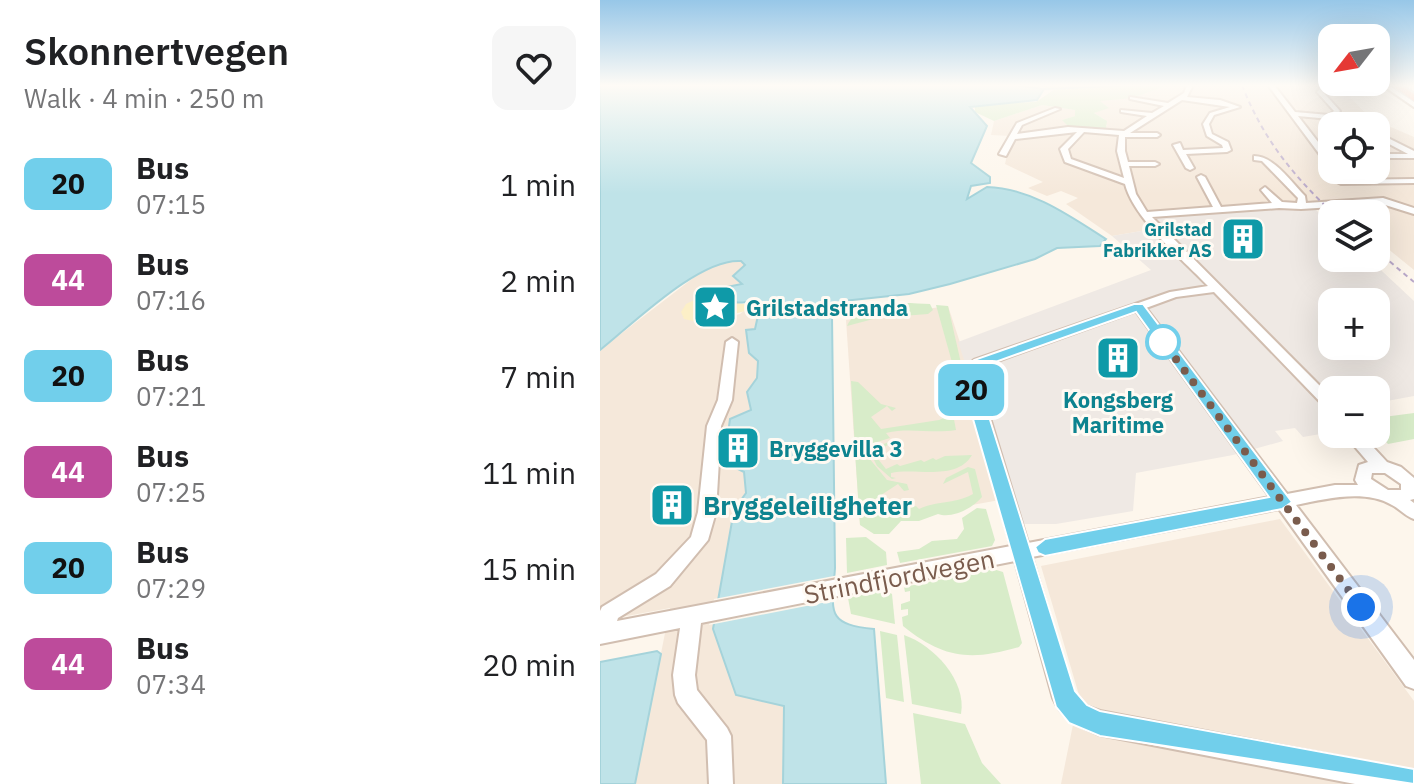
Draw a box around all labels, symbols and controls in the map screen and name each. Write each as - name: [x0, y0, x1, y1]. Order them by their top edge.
- north arrow: [1318, 24, 1390, 96]
- map controls: [1318, 24, 1390, 448]
- text: Skonnertvegen: [24, 26, 289, 75]
- button: heart: [492, 26, 576, 110]
- text: Walk · 4 min · 250 m: [24, 81, 264, 115]
- button: locate: [1318, 112, 1390, 184]
- text: Bus: [136, 148, 189, 187]
- text: 20: [51, 165, 85, 202]
- text: 1 min: [500, 165, 576, 204]
- text: 07:15: [136, 187, 206, 221]
- button: layers: [1318, 200, 1390, 272]
- building icon: Grilstad Fabrikker AS: [1219, 215, 1267, 263]
- place label: Grilstad Fabrikker AS: [1103, 218, 1212, 262]
- text: Bus: [136, 244, 189, 283]
- text: 44: [51, 261, 85, 298]
- text: 2 min: [500, 261, 576, 300]
- text: 07:16: [136, 283, 206, 317]
- place icon: Grilstadstranda: [691, 283, 739, 331]
- button: +: [1318, 288, 1390, 360]
- place label: Grilstadstranda: [746, 293, 908, 322]
- unlabelled marker: [1146, 325, 1180, 359]
- building icon: Kongsberg Maritime: [1094, 334, 1142, 382]
- text: Bus: [136, 340, 189, 379]
- text: 20: [51, 357, 85, 394]
- text: 7 min: [500, 357, 576, 396]
- line badge: 20: [935, 364, 1007, 416]
- text: 20: [954, 371, 988, 408]
- button: −: [1318, 376, 1390, 448]
- text: 07:21: [136, 379, 206, 413]
- place label: Kongsberg Maritime: [1063, 385, 1174, 439]
- building icon: Bryggevilla 3: [714, 424, 762, 472]
- place label: Bryggevilla 3: [769, 434, 903, 463]
- text: Bus: [136, 436, 189, 475]
- text: 44: [51, 453, 85, 490]
- text: 11 min: [482, 453, 576, 492]
- text: 07:25: [136, 475, 206, 509]
- building icon: Bryggeleiligheter: [648, 481, 696, 529]
- place label: Bryggeleiligheter: [703, 488, 912, 522]
- text: Bus: [136, 532, 189, 571]
- street label: Strindfjordvegen: [801, 541, 997, 611]
- text: 20: [51, 549, 85, 586]
- text: 15 min: [482, 549, 576, 588]
- text: 07:29: [136, 571, 206, 605]
- your location: [1341, 587, 1381, 627]
- text: Bus: [136, 628, 189, 667]
- text: 44: [51, 645, 85, 682]
- text: 20 min: [482, 645, 576, 684]
- text: 07:34: [136, 667, 206, 701]

